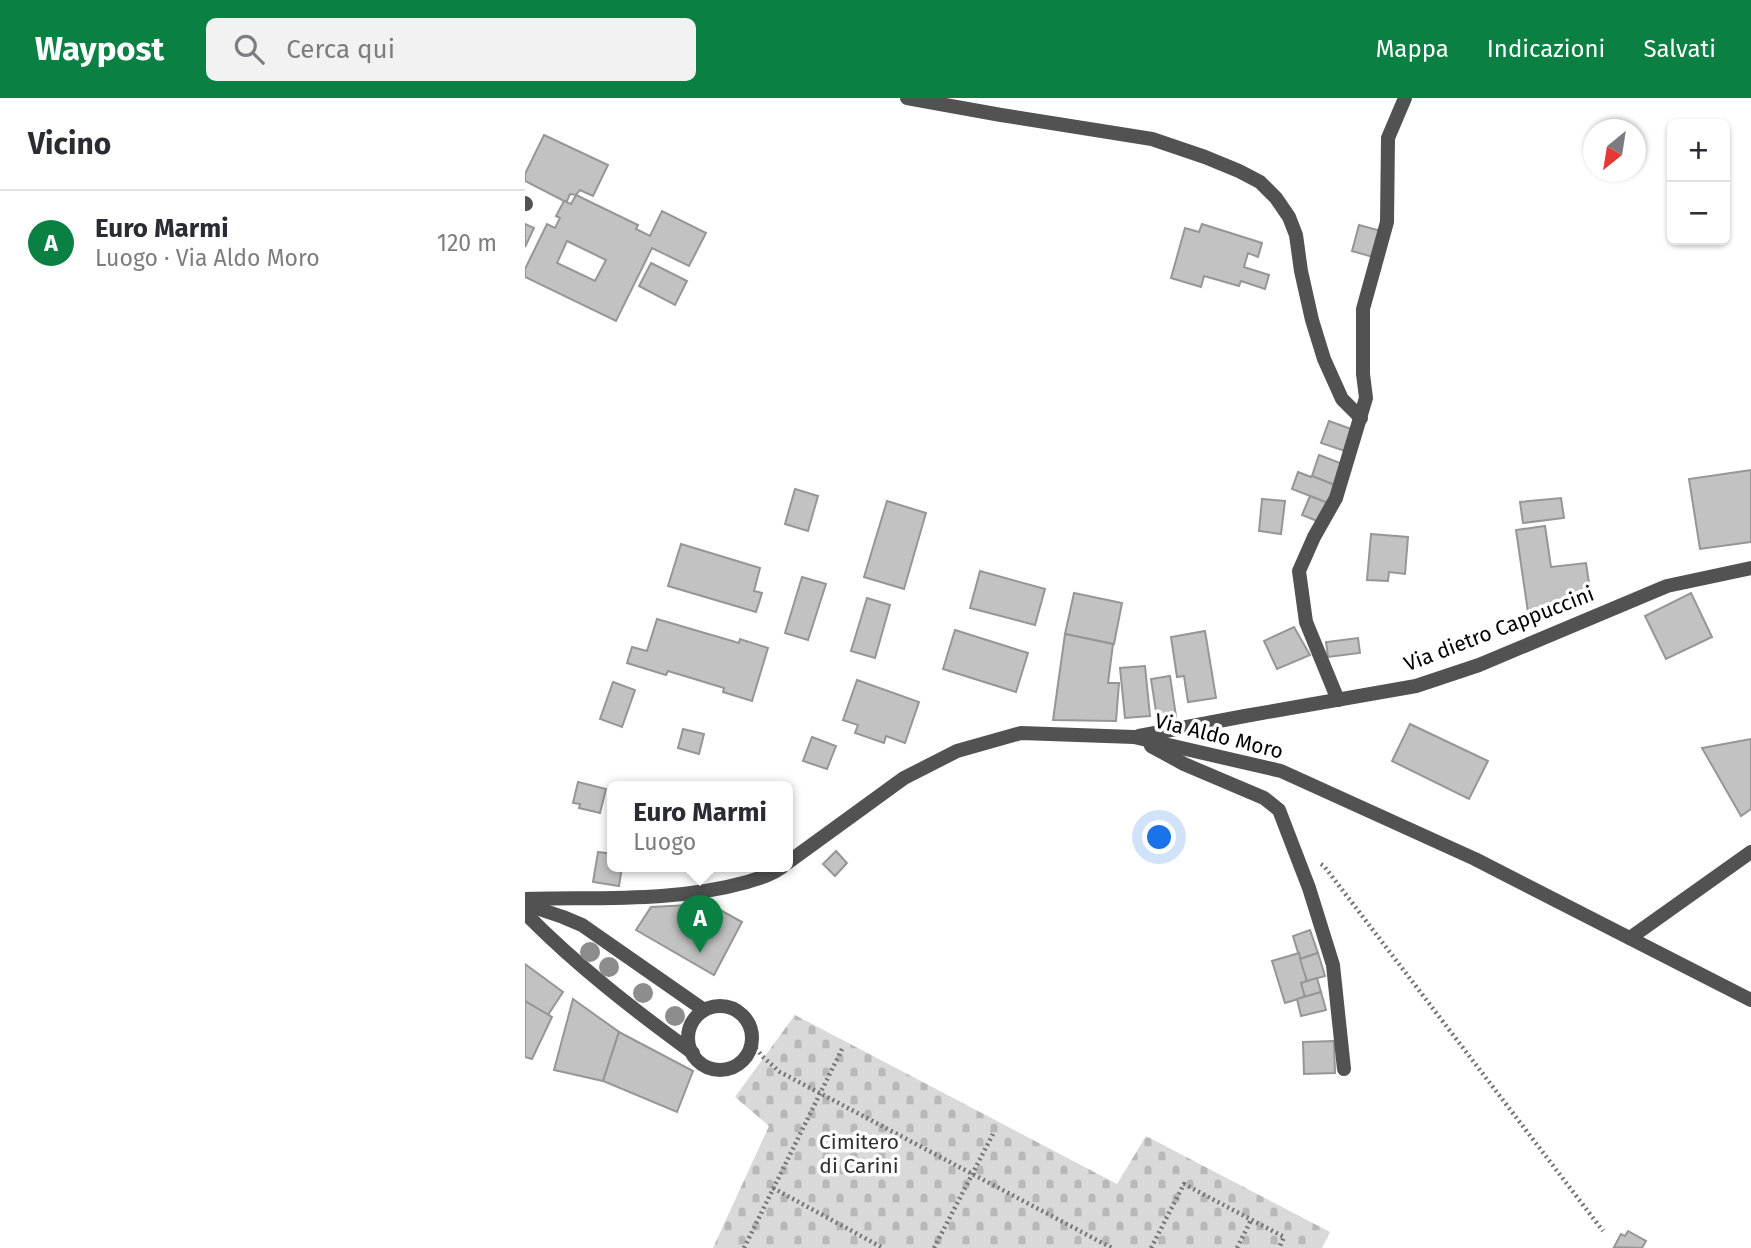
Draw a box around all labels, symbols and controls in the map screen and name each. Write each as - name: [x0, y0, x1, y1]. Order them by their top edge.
- search box: [206, 18, 696, 81]
- text: Waypost: [35, 29, 164, 69]
- icon: search: [230, 30, 268, 68]
- text: Cerca qui: [286, 34, 395, 65]
- text: Mappa: [1376, 35, 1449, 63]
- text: Indicazioni: [1487, 35, 1605, 63]
- text: Salvati: [1643, 35, 1716, 63]
- north arrow: [1583, 119, 1646, 182]
- map controls: [1667, 119, 1730, 245]
- button: +: [1667, 119, 1730, 182]
- text: Vicino: [28, 126, 111, 162]
- button: −: [1667, 182, 1730, 245]
- text: Euro Marmi: [95, 213, 229, 244]
- text: A: [44, 229, 58, 257]
- text: 120 m: [437, 229, 497, 257]
- text: Luogo · Via Aldo Moro: [95, 244, 320, 272]
- street label: Via dietro Cappuccini: [1400, 581, 1598, 677]
- street label: Via Aldo Moro: [1152, 707, 1286, 765]
- popup: [607, 781, 793, 872]
- text: Euro Marmi: [633, 797, 767, 828]
- your location: [1142, 820, 1176, 854]
- text: Luogo: [633, 828, 696, 856]
- pin: A: [677, 895, 723, 953]
- park label: Cimitero di Carini: [819, 1129, 899, 1179]

